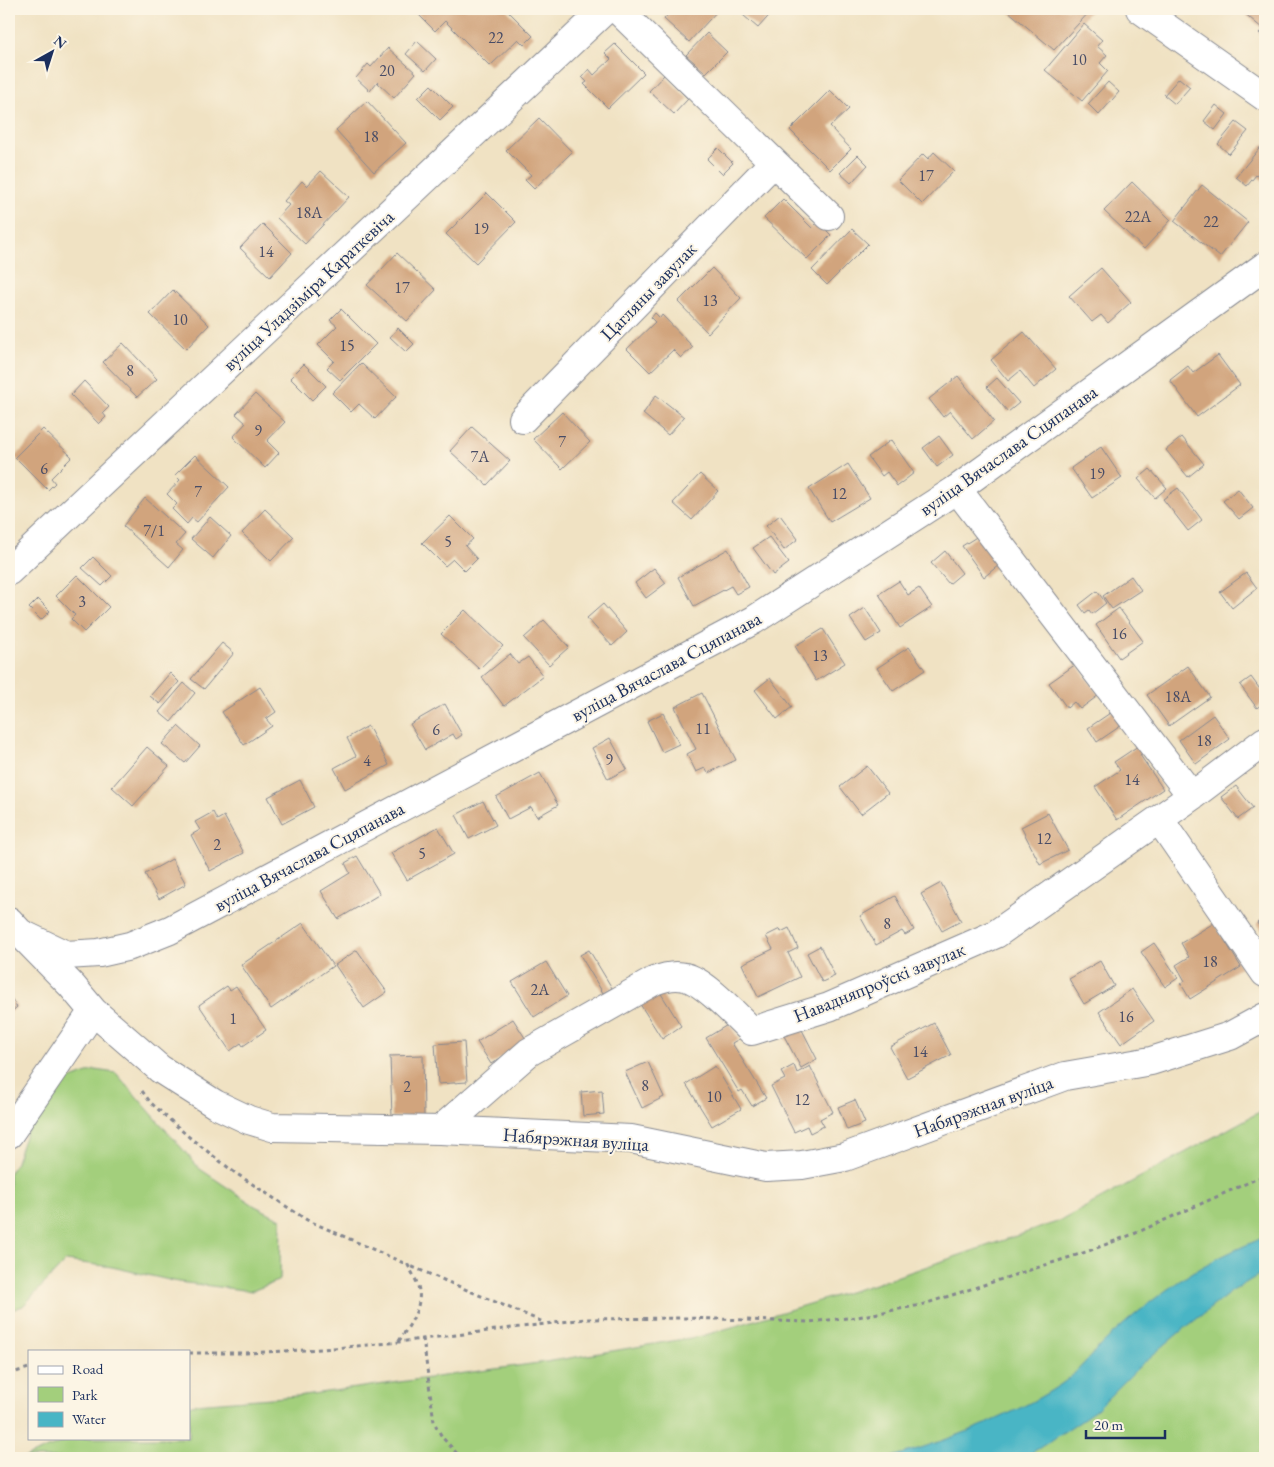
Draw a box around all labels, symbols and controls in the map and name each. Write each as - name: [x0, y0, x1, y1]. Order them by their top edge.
- house number: 22: [488, 27, 504, 48]
- north arrow: [28, 28, 78, 78]
- text: N: [50, 31, 71, 53]
- house number: 10: [1071, 49, 1087, 70]
- house number: 20: [379, 60, 395, 81]
- house number: 18: [363, 126, 379, 147]
- house number: 17: [918, 165, 934, 186]
- house number: 18А: [296, 202, 323, 223]
- street label: вуліца Уладзіміра Караткевіча: [217, 204, 400, 376]
- house number: 22А: [1125, 206, 1152, 227]
- house number: 22: [1203, 211, 1219, 232]
- house number: 19: [473, 218, 489, 239]
- street label: Цагляны завулак: [595, 237, 702, 346]
- house number: 14: [258, 241, 274, 262]
- house number: 17: [394, 277, 410, 298]
- house number: 13: [702, 290, 718, 311]
- house number: 10: [172, 309, 188, 330]
- house number: 15: [339, 335, 355, 356]
- house number: 8: [126, 360, 134, 381]
- street label: вуліца Вячаслава Сцяпанава: [914, 379, 1103, 521]
- house number: 9: [254, 420, 262, 441]
- house number: 7: [558, 431, 566, 452]
- house number: 7А: [471, 446, 490, 467]
- house number: 6: [40, 458, 48, 479]
- house number: 19: [1089, 463, 1105, 484]
- house number: 7: [194, 481, 202, 502]
- house number: 12: [831, 483, 847, 504]
- house number: 7/1: [143, 520, 165, 541]
- house number: 5: [444, 531, 452, 552]
- house number: 3: [78, 591, 86, 612]
- street label: вуліца Вячаслава Сцяпанава: [567, 606, 766, 727]
- house number: 16: [1111, 623, 1127, 644]
- house number: 13: [812, 645, 828, 666]
- house number: 18А: [1165, 686, 1192, 707]
- house number: 11: [695, 718, 711, 739]
- house number: 6: [432, 719, 440, 740]
- house number: 18: [1196, 730, 1212, 751]
- house number: 9: [605, 749, 613, 770]
- house number: 4: [363, 750, 371, 771]
- house number: 14: [1124, 769, 1140, 790]
- street label: вуліца Вячаслава Сцяпанава: [210, 796, 409, 917]
- house number: 12: [1036, 828, 1052, 849]
- house number: 2: [213, 834, 221, 855]
- house number: 5: [418, 843, 426, 864]
- house number: 8: [883, 913, 891, 934]
- street label: Навадняпроўскі завулак: [790, 937, 969, 1028]
- house number: 18: [1202, 951, 1218, 972]
- house number: 2А: [531, 979, 550, 1000]
- house number: 16: [1118, 1006, 1134, 1027]
- house number: 1: [229, 1008, 237, 1029]
- house number: 14: [912, 1041, 928, 1062]
- street label: Набярэжная вуліца: [910, 1070, 1057, 1143]
- house number: 8: [641, 1075, 649, 1096]
- house number: 2: [403, 1076, 411, 1097]
- house number: 10: [706, 1086, 722, 1107]
- house number: 12: [794, 1089, 810, 1110]
- street label: Набярэжная вуліца: [502, 1122, 650, 1157]
- legend: [28, 1350, 190, 1440]
- text: Road: [72, 1359, 104, 1378]
- text: Park: [72, 1385, 99, 1404]
- scale bar: [1086, 1407, 1165, 1439]
- text: Water: [72, 1409, 106, 1428]
- text: 20 m: [1094, 1415, 1123, 1434]

